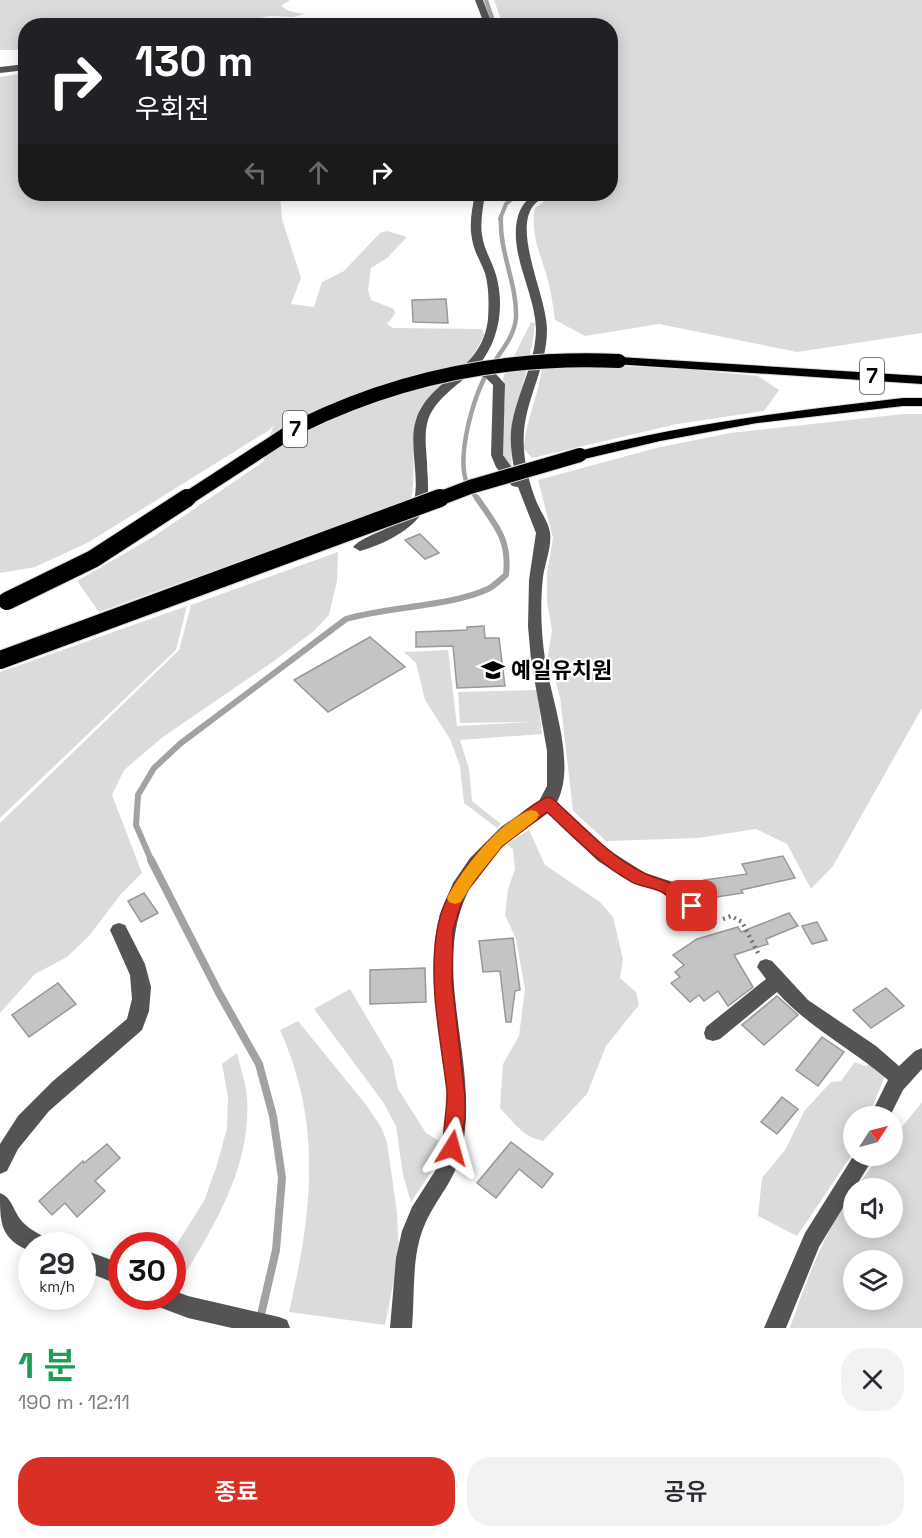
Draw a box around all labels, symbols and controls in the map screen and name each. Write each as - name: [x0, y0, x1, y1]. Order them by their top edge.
- text: 130 m: [135, 35, 253, 88]
- icon: right: [36, 42, 114, 120]
- text: 우회전: [135, 91, 210, 126]
- icon: left: [239, 156, 272, 189]
- icon: ahead: [302, 156, 335, 189]
- icon: right: [365, 156, 398, 189]
- road number: 7: [860, 358, 884, 394]
- road number: 7: [283, 411, 307, 447]
- place label: 예일유치원: [511, 656, 612, 684]
- school or university icon: 예일유치원: [480, 657, 506, 683]
- pin: [666, 880, 717, 931]
- icon: arrive: [675, 889, 708, 922]
- north arrow: [843, 1106, 903, 1166]
- map controls: [843, 1106, 903, 1310]
- position arrow: [420, 1116, 484, 1180]
- button: sound: [843, 1178, 903, 1238]
- speed limit sign: 30: [108, 1232, 186, 1310]
- text: 29: [39, 1244, 75, 1283]
- button: layers: [843, 1250, 903, 1310]
- text: km/h: [39, 1277, 75, 1296]
- text: 1 분: [18, 1343, 77, 1389]
- button: close: [841, 1348, 904, 1411]
- text: 190 m · 12:11: [18, 1389, 130, 1415]
- button: 종료: [18, 1457, 455, 1526]
- button: 공유: [467, 1457, 904, 1526]

